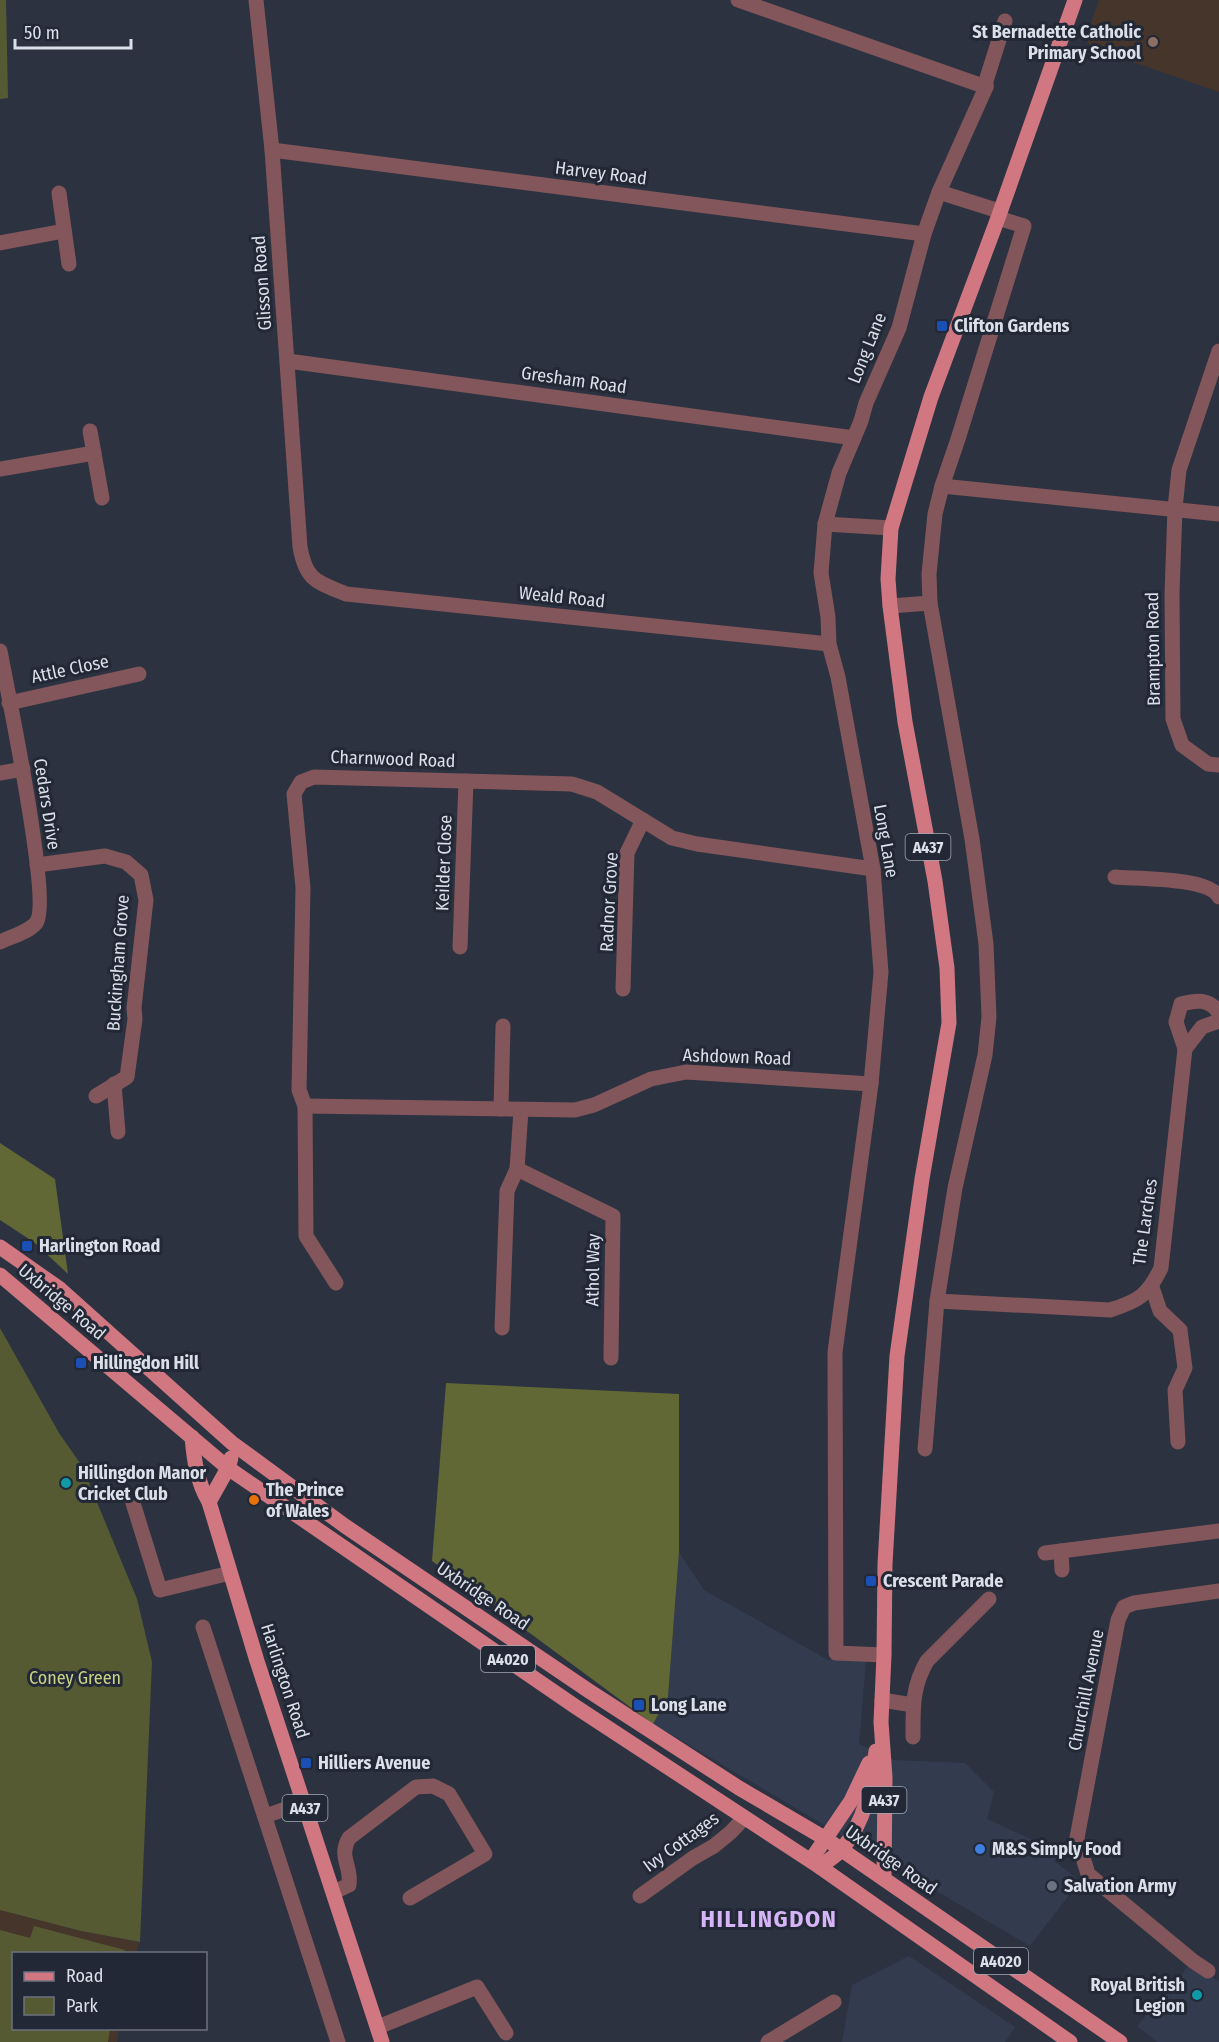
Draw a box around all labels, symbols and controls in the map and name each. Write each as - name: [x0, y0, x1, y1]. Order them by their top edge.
- scale bar: [15, 12, 130, 50]
- place label: St Bernadette Catholic Primary School: [972, 21, 1141, 64]
- text: 50 m: [24, 22, 60, 44]
- marker: St Bernadette Catholic Primary School: [1146, 35, 1160, 49]
- street label: Harvey Road: [554, 156, 648, 190]
- street label: Glisson Road: [248, 235, 276, 331]
- street label: Long Lane: [843, 309, 891, 387]
- place label: Clifton Gardens: [954, 315, 1070, 337]
- marker: Clifton Gardens: [935, 319, 949, 333]
- street label: Gresham Road: [520, 362, 628, 398]
- street label: Weald Road: [518, 582, 606, 612]
- street label: Brampton Road: [1141, 592, 1165, 706]
- street label: Attle Close: [29, 650, 111, 688]
- street label: Charnwood Road: [330, 746, 456, 772]
- street label: Cedars Drive: [29, 757, 65, 851]
- street label: Long Lane: [869, 803, 903, 880]
- street label: Keilder Close: [431, 815, 457, 911]
- road number: A437: [906, 834, 950, 860]
- street label: Radnor Grove: [595, 851, 623, 952]
- street label: Buckingham Grove: [102, 894, 134, 1032]
- street label: Ashdown Road: [682, 1044, 792, 1070]
- street label: The Larches: [1128, 1177, 1162, 1267]
- street label: Athol Way: [581, 1233, 605, 1307]
- place label: Harlington Road: [39, 1235, 160, 1257]
- marker: Harlington Road: [20, 1239, 34, 1253]
- street label: Uxbridge Road: [14, 1259, 110, 1345]
- place label: Hillingdon Hill: [93, 1352, 199, 1374]
- marker: Hillingdon Hill: [74, 1356, 88, 1370]
- place label: Hillingdon Manor Cricket Club: [78, 1462, 207, 1505]
- marker: Hillingdon Manor Cricket Club: [59, 1476, 73, 1490]
- place label: The Prince of Wales: [266, 1479, 344, 1522]
- marker: The Prince of Wales: [247, 1493, 261, 1507]
- street label: Uxbridge Road: [432, 1557, 534, 1635]
- place label: Crescent Parade: [883, 1570, 1003, 1592]
- marker: Crescent Parade: [864, 1574, 878, 1588]
- street label: Harlington Road: [256, 1621, 314, 1741]
- street label: Churchill Avenue: [1063, 1627, 1109, 1753]
- road number: A4020: [481, 1646, 535, 1672]
- park label: Coney Green: [29, 1667, 121, 1689]
- place label: Long Lane: [651, 1694, 727, 1716]
- marker: Long Lane: [632, 1698, 646, 1712]
- place label: Hilliers Avenue: [318, 1752, 430, 1774]
- marker: Hilliers Avenue: [299, 1756, 313, 1770]
- road number: A437: [862, 1787, 906, 1813]
- road number: A437: [282, 1795, 328, 1821]
- street label: Ivy Cottages: [639, 1807, 723, 1877]
- street label: Uxbridge Road: [841, 1820, 941, 1900]
- place label: M&S Simply Food: [992, 1838, 1121, 1860]
- marker: M&S Simply Food: [973, 1842, 987, 1856]
- place label: Salvation Army: [1064, 1875, 1177, 1897]
- marker: Salvation Army: [1045, 1879, 1059, 1893]
- district label: HILLINGDON: [701, 1905, 838, 1933]
- road number: A4020: [974, 1948, 1028, 1974]
- legend: [12, 1952, 207, 2030]
- text: Road: [66, 1965, 103, 1987]
- place label: Royal British Legion: [1090, 1974, 1185, 2017]
- marker: Royal British Legion: [1190, 1988, 1204, 2002]
- text: Park: [66, 1995, 99, 2017]

